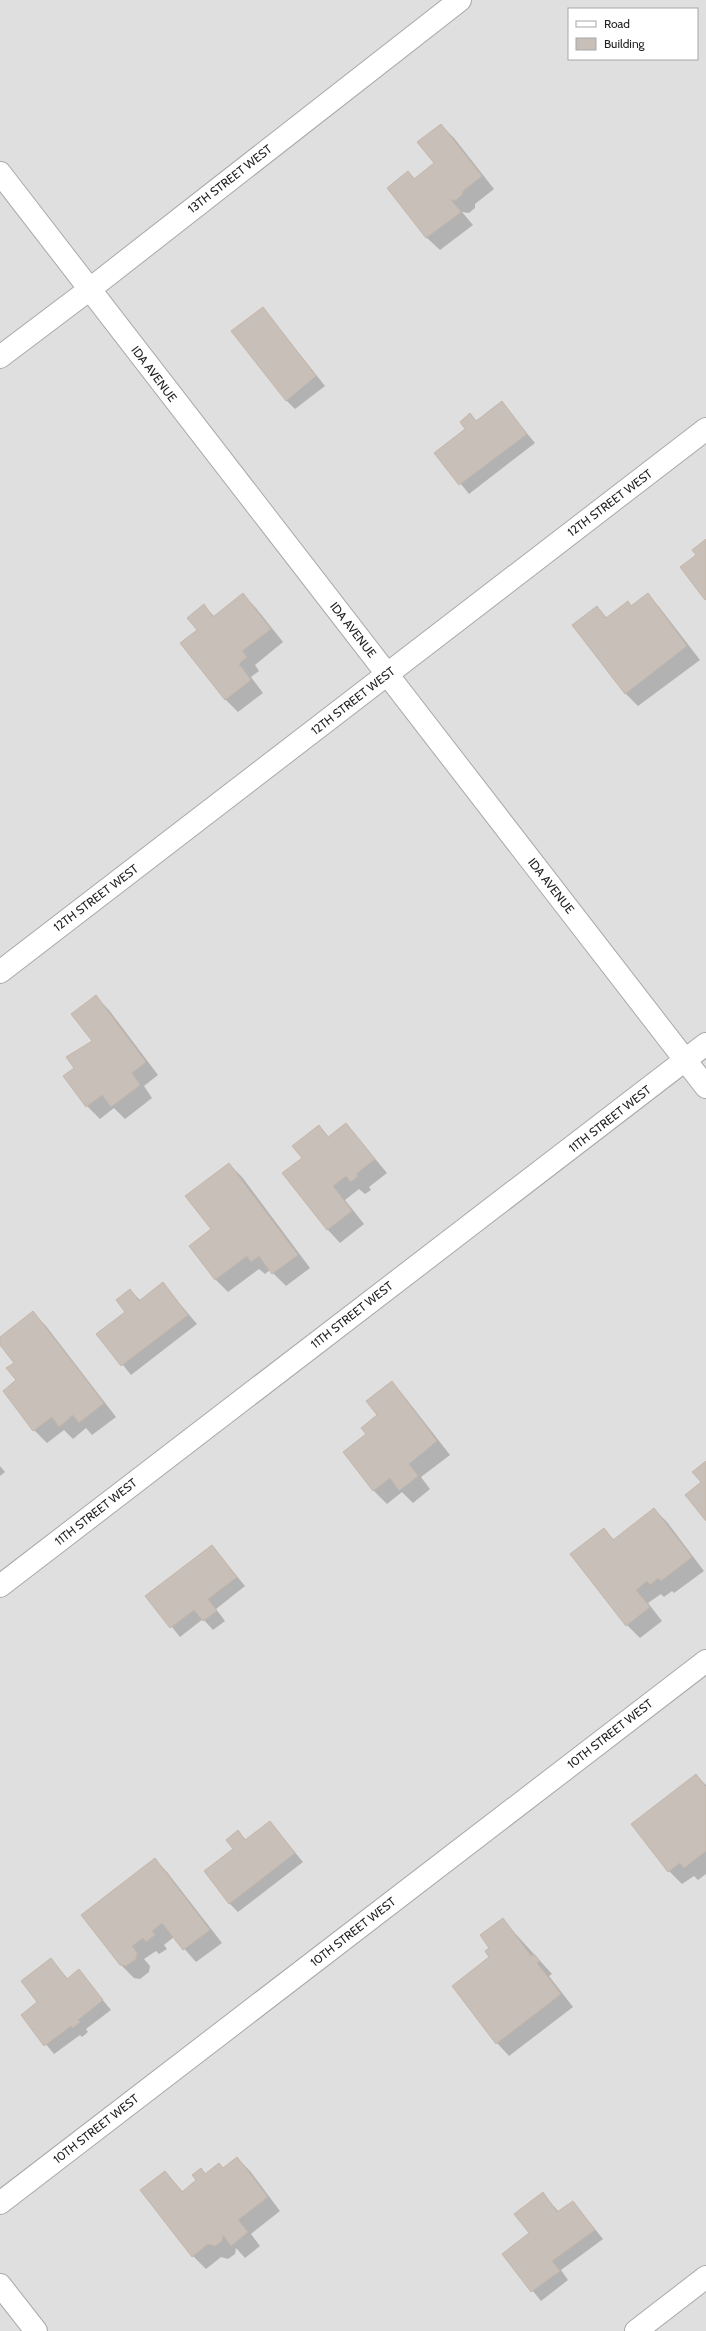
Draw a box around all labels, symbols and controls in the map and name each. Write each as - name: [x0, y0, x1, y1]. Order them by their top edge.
- legend: [568, 8, 698, 60]
- text: Road: [604, 16, 630, 31]
- text: Building: [604, 36, 646, 51]
- street label: 13TH STREET WEST: [185, 141, 275, 216]
- street label: IDA AVENUE: [128, 343, 181, 405]
- street label: 12TH STREET WEST: [564, 465, 656, 539]
- street label: IDA AVENUE: [327, 599, 380, 661]
- street label: 12TH STREET WEST: [308, 663, 398, 738]
- street label: IDA AVENUE: [525, 855, 578, 917]
- street label: 12TH STREET WEST: [50, 860, 142, 934]
- street label: 11TH STREET WEST: [566, 1082, 654, 1155]
- street label: 11TH STREET WEST: [308, 1278, 396, 1351]
- street label: 11TH STREET WEST: [52, 1475, 140, 1548]
- street label: 10TH STREET WEST: [564, 1695, 656, 1772]
- street label: 10TH STREET WEST: [307, 1893, 399, 1970]
- street label: 10TH STREET WEST: [50, 2090, 142, 2167]

